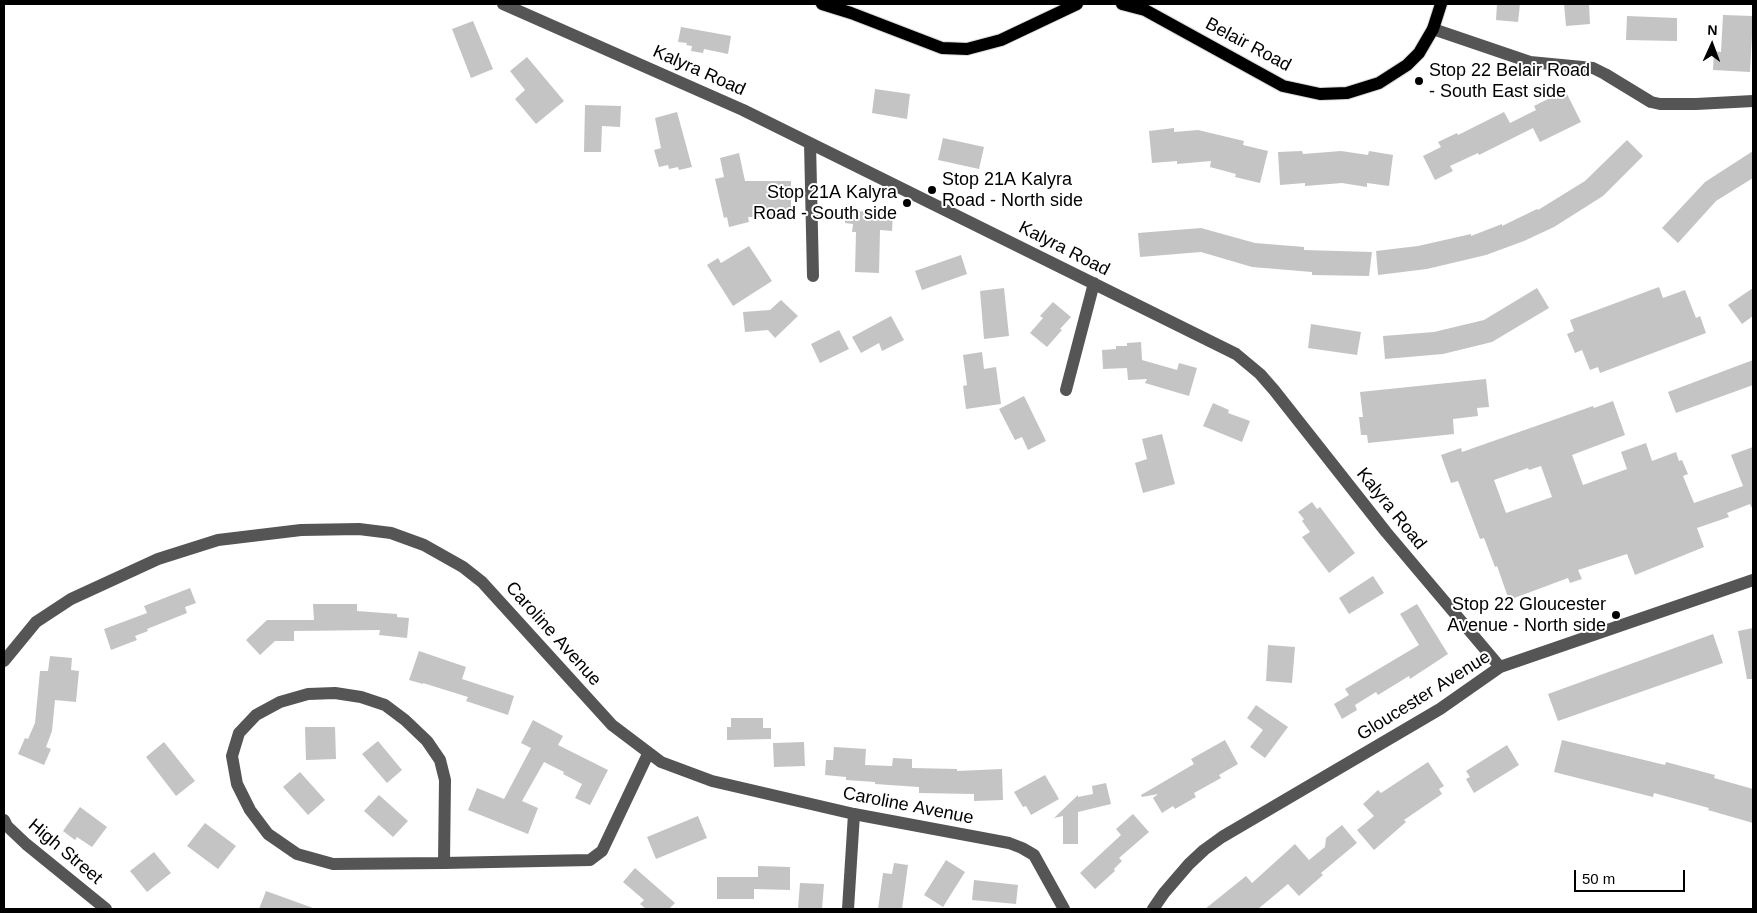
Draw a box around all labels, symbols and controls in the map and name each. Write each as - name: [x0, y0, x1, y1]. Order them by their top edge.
- street label: Belair Road: [1201, 13, 1295, 77]
- north arrow: [1687, 20, 1737, 70]
- text: N: [1707, 22, 1718, 38]
- street label: Kalyra Road: [649, 41, 749, 101]
- place label: Stop 22 Belair Road - South East side: [1429, 60, 1590, 102]
- marker: Stop 22 Belair Road - South East side: [1413, 75, 1425, 87]
- place label: Stop 21A Kalyra Road - North side: [942, 169, 1083, 212]
- place label: Stop 21A Kalyra Road - South side: [753, 182, 897, 224]
- marker: Stop 21A Kalyra Road - North side: [926, 184, 938, 196]
- marker: Stop 21A Kalyra Road - South side: [901, 197, 913, 209]
- street label: Kalyra Road: [1015, 217, 1113, 281]
- street label: Kalyra Road: [1351, 464, 1431, 554]
- street label: Caroline Avenue: [501, 577, 605, 691]
- place label: Stop 22 Gloucester Avenue - North side: [1447, 594, 1606, 636]
- marker: Stop 22 Gloucester Avenue - North side: [1610, 609, 1622, 621]
- street label: Gloucester Avenue: [1354, 646, 1494, 746]
- street label: Caroline Avenue: [841, 783, 975, 829]
- street label: High Street: [24, 815, 106, 889]
- scale bar: [1577, 860, 1688, 892]
- text: 50 m: [1582, 870, 1615, 887]

